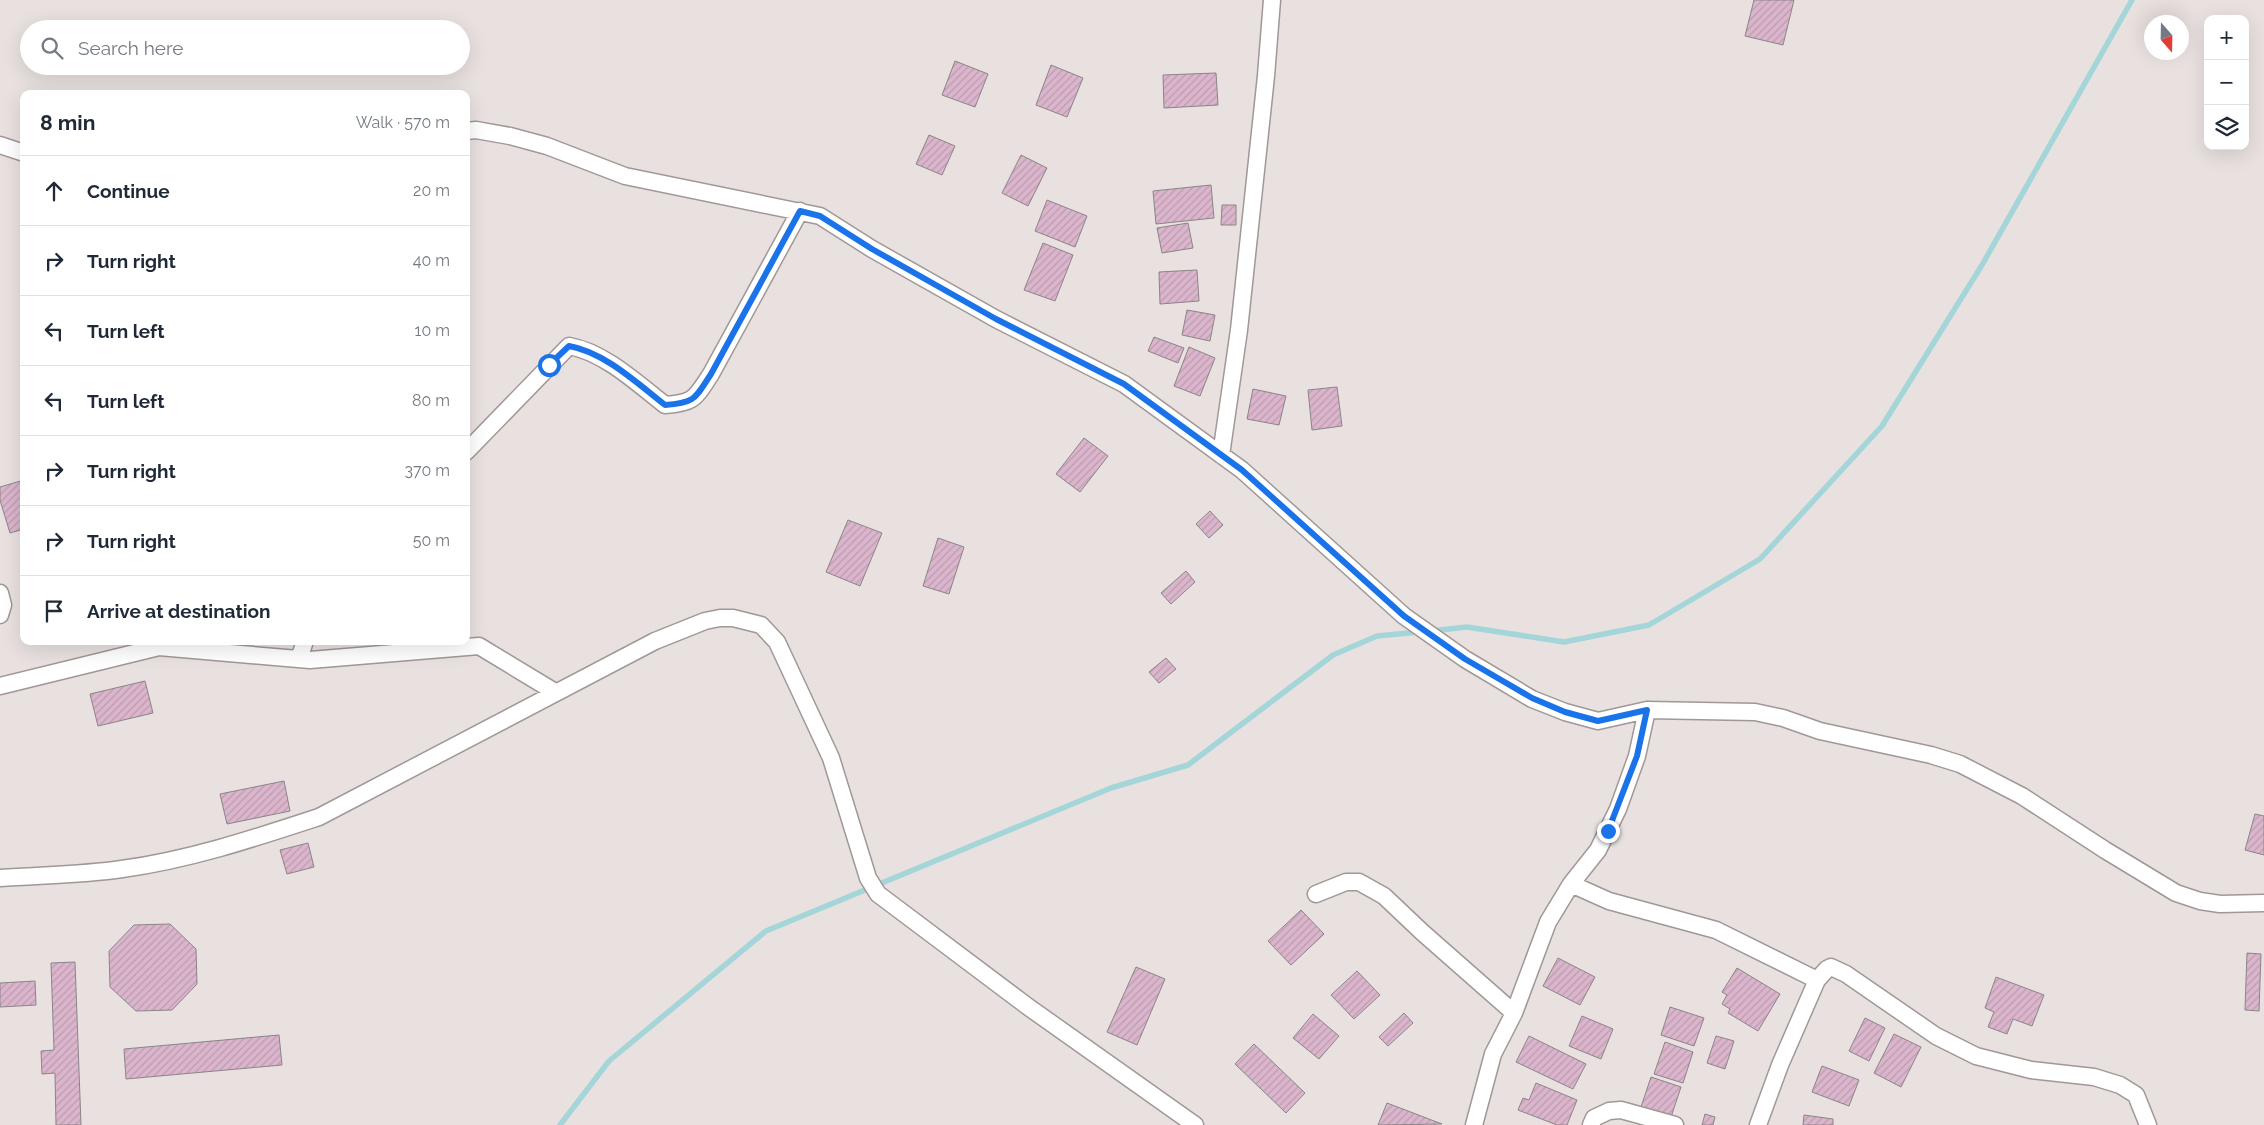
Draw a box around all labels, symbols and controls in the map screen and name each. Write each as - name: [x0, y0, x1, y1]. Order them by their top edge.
- north arrow: [2144, 15, 2189, 60]
- map controls: [2204, 15, 2249, 150]
- button: +: [2204, 15, 2249, 60]
- search box: [20, 20, 470, 75]
- icon: search: [38, 34, 66, 62]
- text: Search here: [78, 37, 184, 59]
- button: −: [2204, 60, 2249, 105]
- button: layers: [2204, 105, 2249, 150]
- text: 8 min: [40, 110, 95, 135]
- text: Walk · 570 m: [356, 113, 450, 132]
- icon: ahead: [40, 177, 68, 205]
- text: Continue: [87, 180, 170, 202]
- text: 20 m: [413, 181, 450, 200]
- icon: right: [40, 247, 68, 275]
- text: Turn right: [87, 250, 176, 272]
- text: 40 m: [413, 251, 450, 270]
- icon: left: [40, 317, 68, 345]
- text: Turn left: [87, 320, 164, 342]
- text: 10 m: [415, 321, 450, 340]
- route start: [538, 354, 561, 377]
- icon: left: [40, 387, 68, 415]
- text: Turn left: [87, 390, 164, 412]
- text: 80 m: [412, 391, 450, 410]
- icon: right: [40, 457, 68, 485]
- text: Turn right: [87, 460, 176, 482]
- text: 370 m: [404, 461, 450, 480]
- icon: right: [40, 527, 68, 555]
- text: Turn right: [87, 530, 176, 552]
- text: 50 m: [413, 531, 450, 550]
- icon: arrive: [40, 597, 68, 625]
- text: Arrive at destination: [87, 600, 271, 622]
- route end: [1597, 820, 1620, 843]

